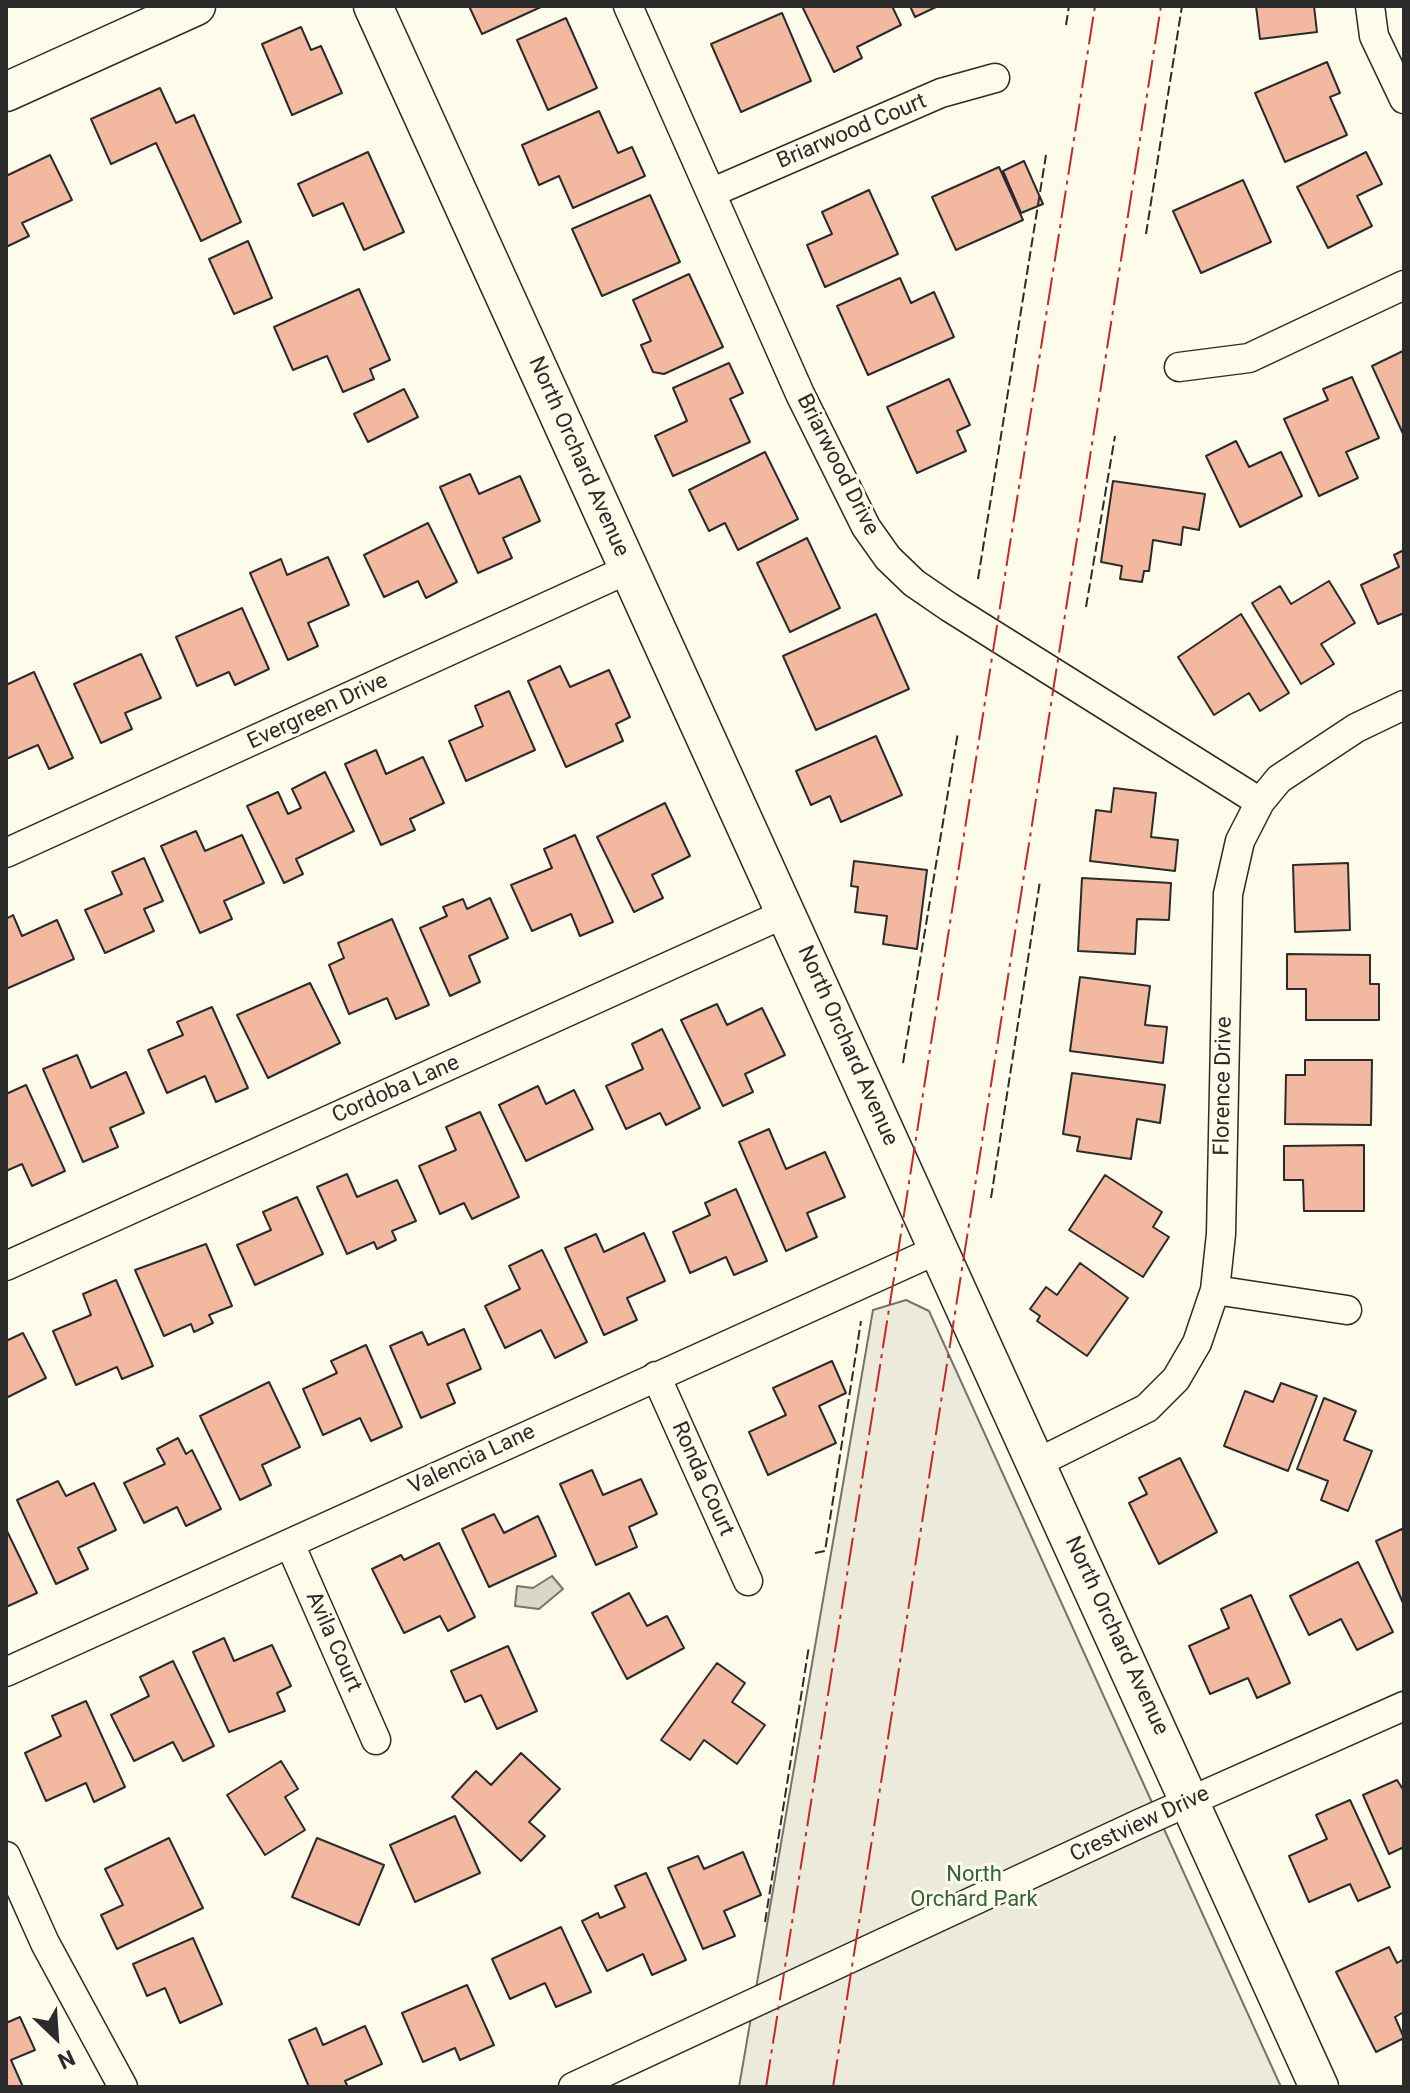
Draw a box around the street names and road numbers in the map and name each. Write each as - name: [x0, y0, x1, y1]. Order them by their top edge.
- street label: Briarwood Court: [773, 89, 931, 175]
- street label: North Orchard Avenue: [522, 353, 634, 561]
- street label: Briarwood Drive: [790, 390, 884, 540]
- street label: Evergreen Drive: [244, 668, 392, 756]
- street label: North Orchard Avenue: [791, 942, 903, 1150]
- street label: Florence Drive: [1210, 1016, 1238, 1156]
- street label: Cordoba Lane: [328, 1050, 464, 1130]
- street label: Ronda Court: [665, 1418, 739, 1540]
- street label: Valencia Lane: [405, 1419, 539, 1501]
- street label: North Orchard Avenue: [1058, 1533, 1174, 1739]
- street label: Avila Court: [299, 1588, 367, 1696]
- street label: Crestview Drive: [1066, 1781, 1214, 1869]

